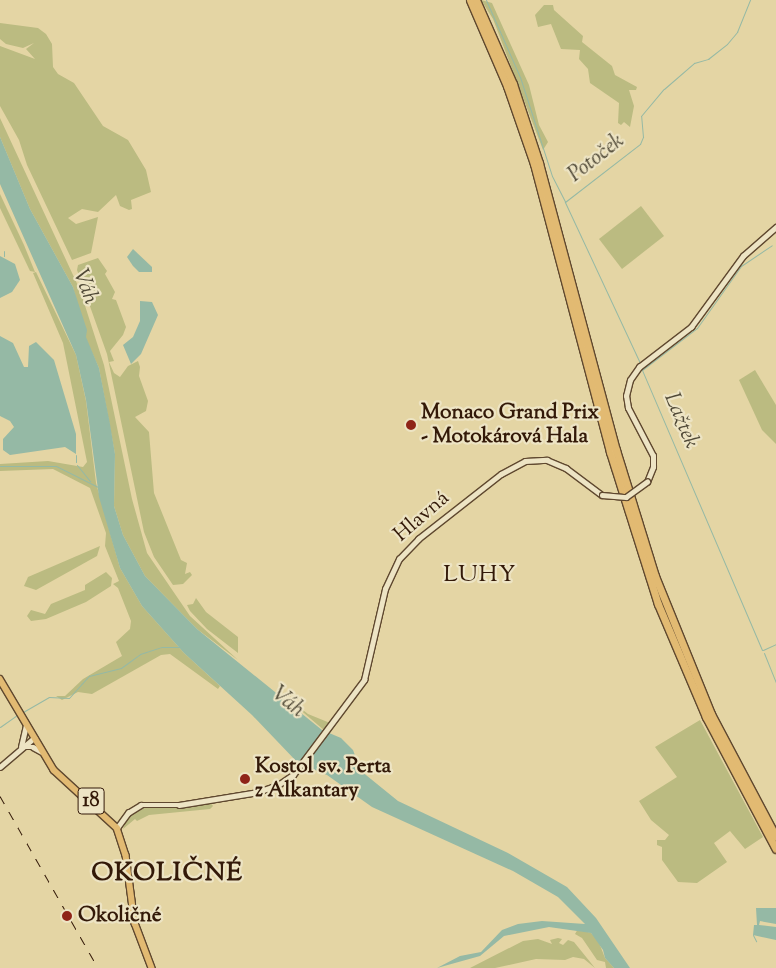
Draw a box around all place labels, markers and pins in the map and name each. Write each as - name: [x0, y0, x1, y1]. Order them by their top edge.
- place label: Monaco Grand Prix - Motokárová Hala: [421, 400, 599, 450]
- marker: Monaco Grand Prix - Motokárová Hala: [405, 419, 417, 431]
- place label: Kostol sv. Perta z Alkantary: [255, 754, 391, 804]
- marker: Kostol sv. Perta z Alkantary: [239, 773, 251, 785]
- place label: Okoličné: [78, 903, 162, 929]
- marker: Okoličné: [60, 909, 74, 923]

